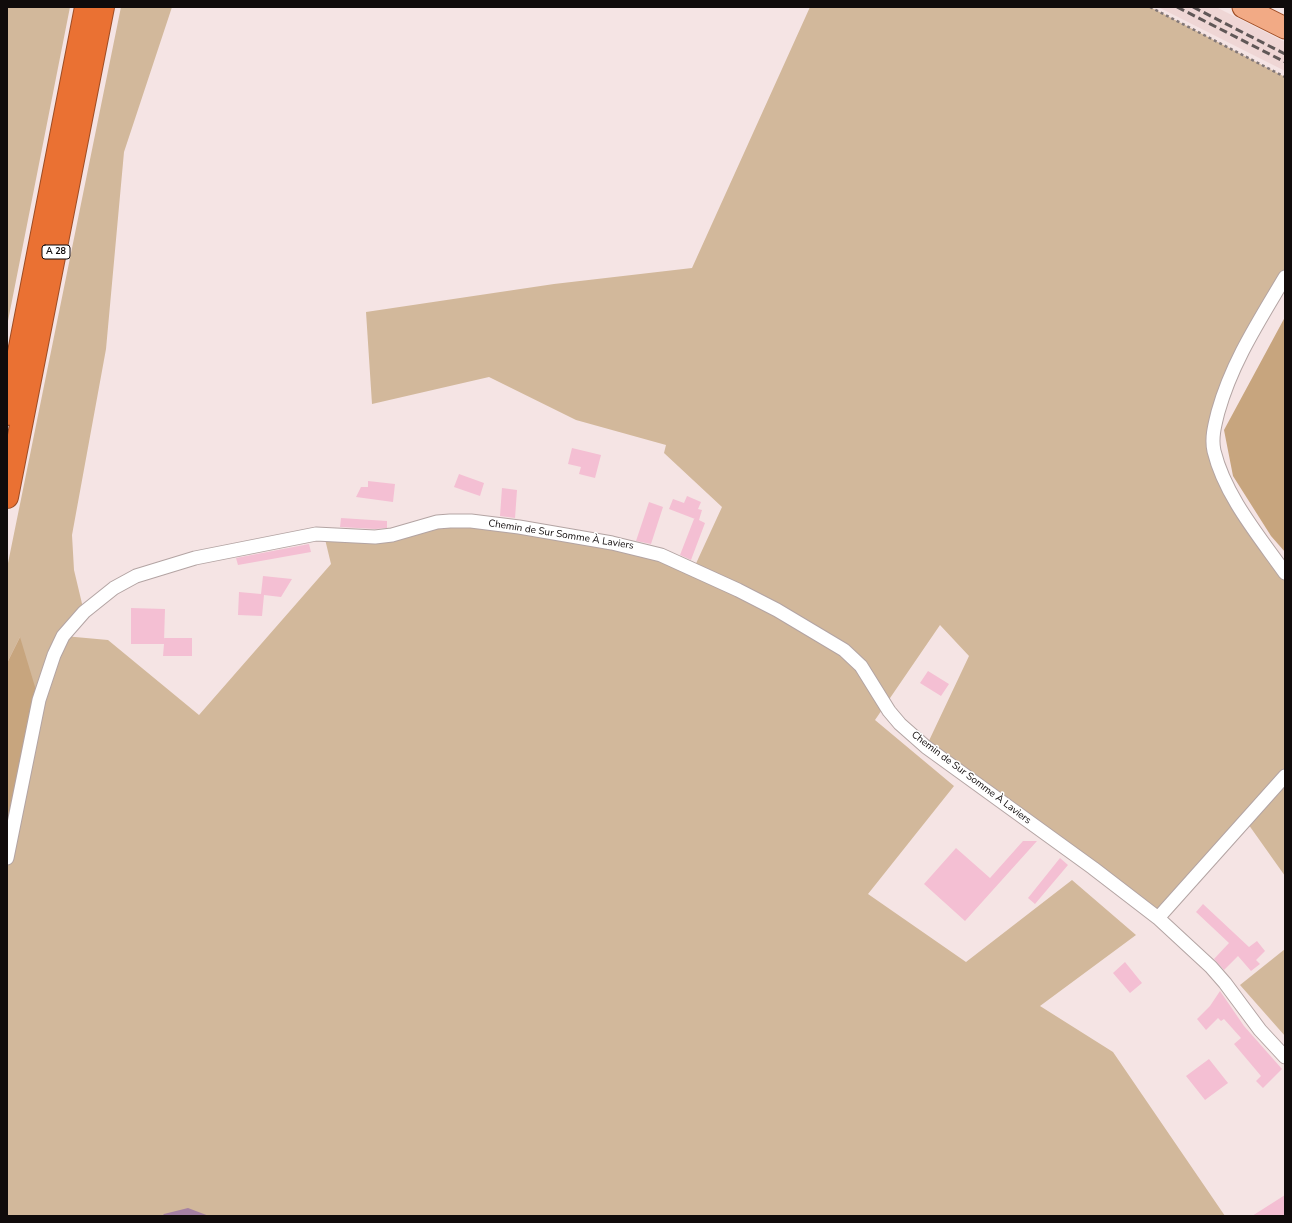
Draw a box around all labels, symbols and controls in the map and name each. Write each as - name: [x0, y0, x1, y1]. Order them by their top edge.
- road number: A 28: [42, 245, 70, 259]
- street label: Chemin de Sur Somme À Laviers: [488, 518, 634, 552]
- street label: Chemin de Sur Somme À Laviers: [909, 729, 1033, 827]

